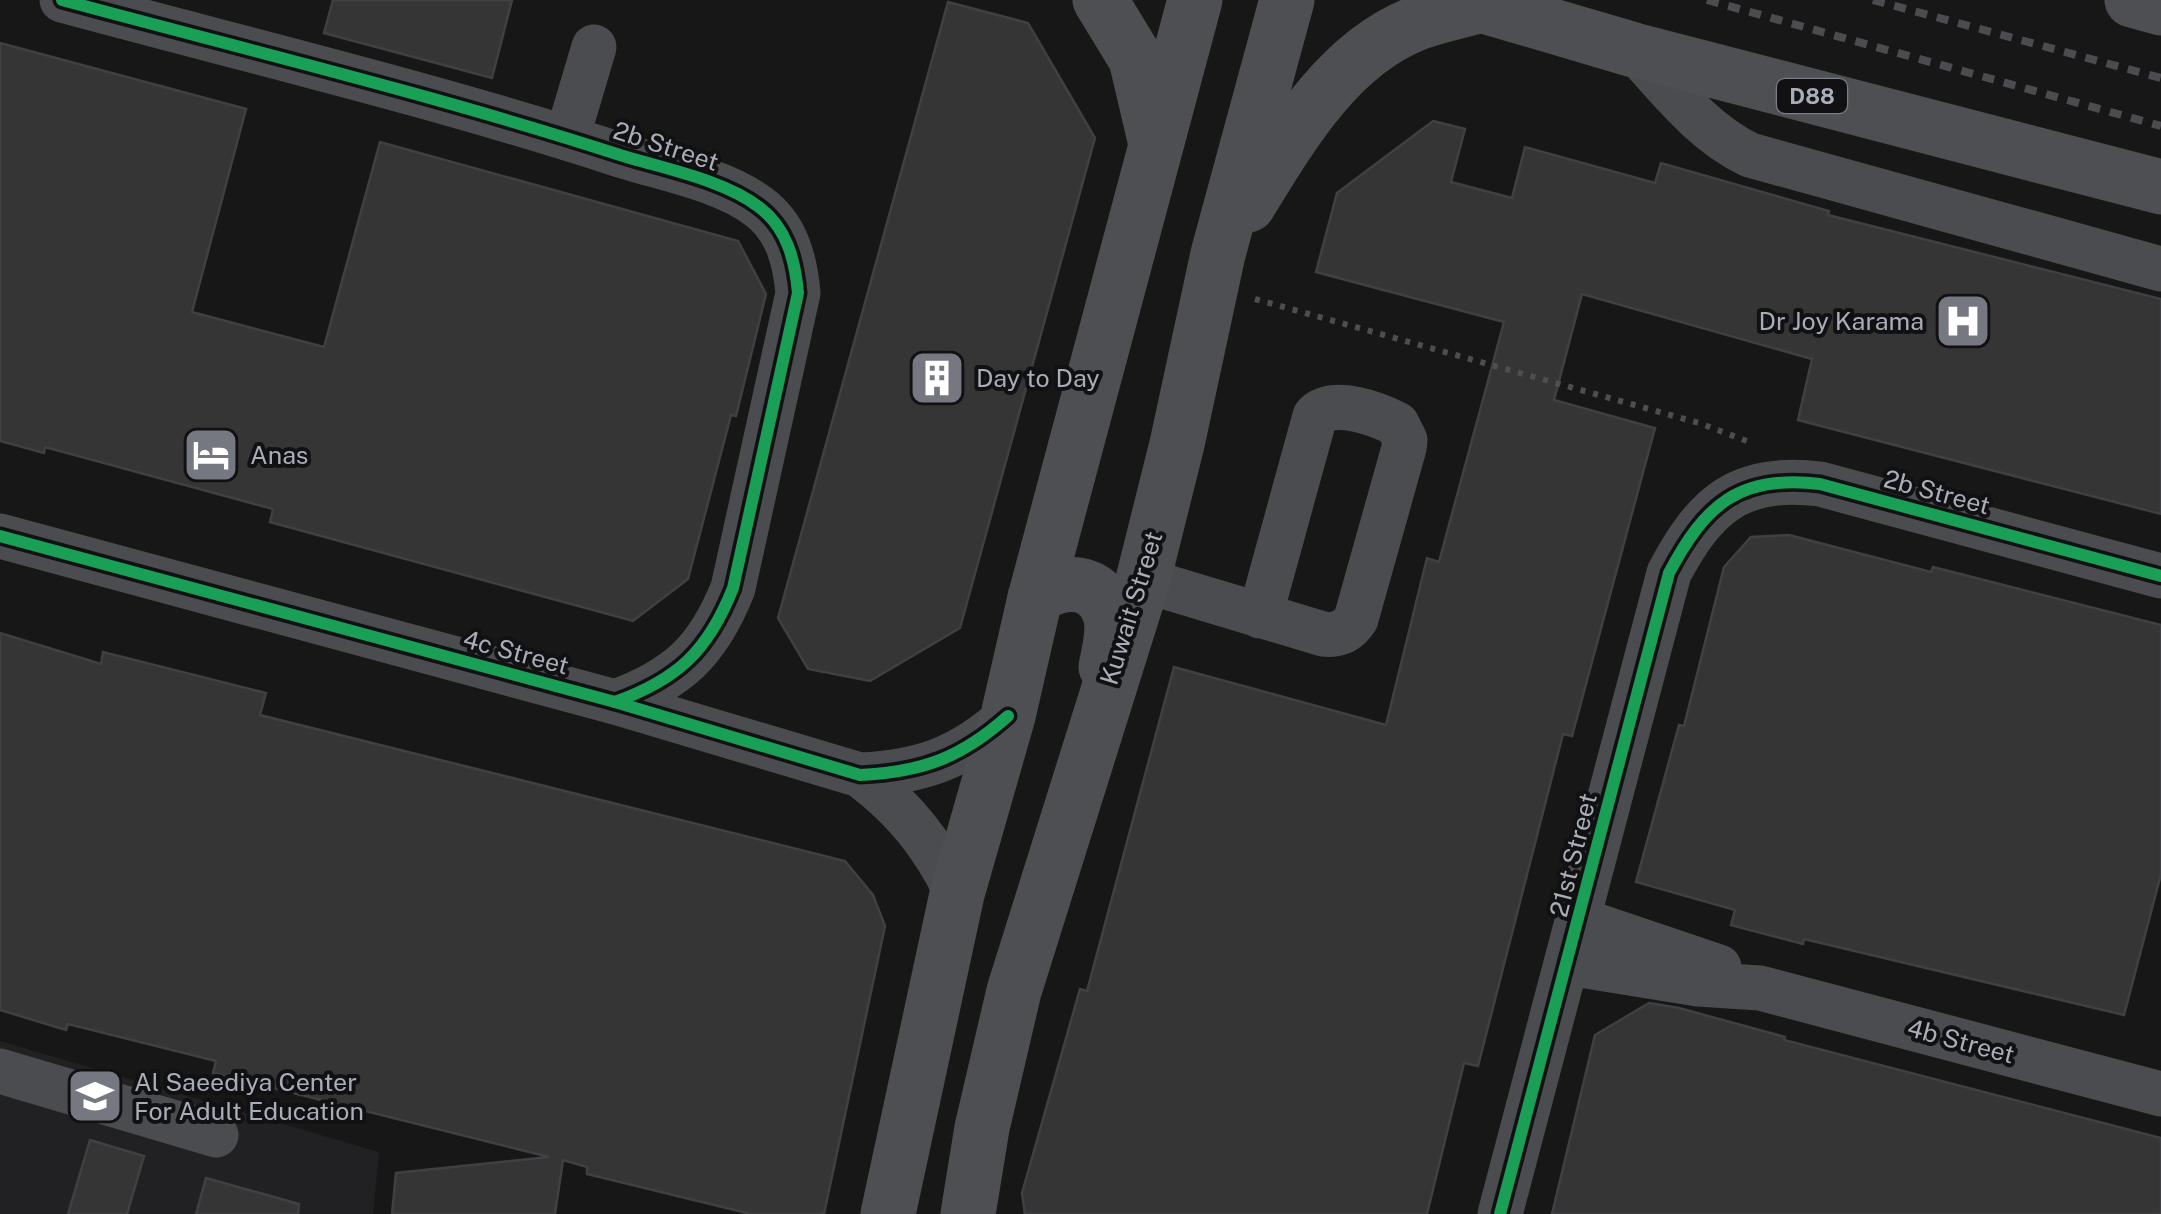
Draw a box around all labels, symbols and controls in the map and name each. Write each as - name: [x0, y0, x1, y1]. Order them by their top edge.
- road number: D88: [1777, 79, 1847, 113]
- street label: 2b Street: [610, 115, 722, 177]
- hospital icon: Dr Joy Karama: [1933, 291, 1993, 351]
- place label: Dr Joy Karama: [1759, 306, 1924, 336]
- building icon: Day to Day: [907, 348, 967, 408]
- place label: Day to Day: [976, 363, 1100, 393]
- hotel icon: Anas: [181, 425, 241, 485]
- place label: Anas: [250, 440, 308, 470]
- street label: 2b Street: [1881, 463, 1993, 521]
- street label: Kuwait Street: [1093, 528, 1169, 688]
- street label: 4c Street: [460, 624, 572, 680]
- street label: 21st Street: [1543, 790, 1603, 920]
- street label: 4b Street: [1904, 1012, 2018, 1070]
- school or university icon: Al Saeediya Center For Adult Education: [65, 1066, 125, 1126]
- place label: Al Saeediya Center For Adult Education: [134, 1067, 364, 1126]

